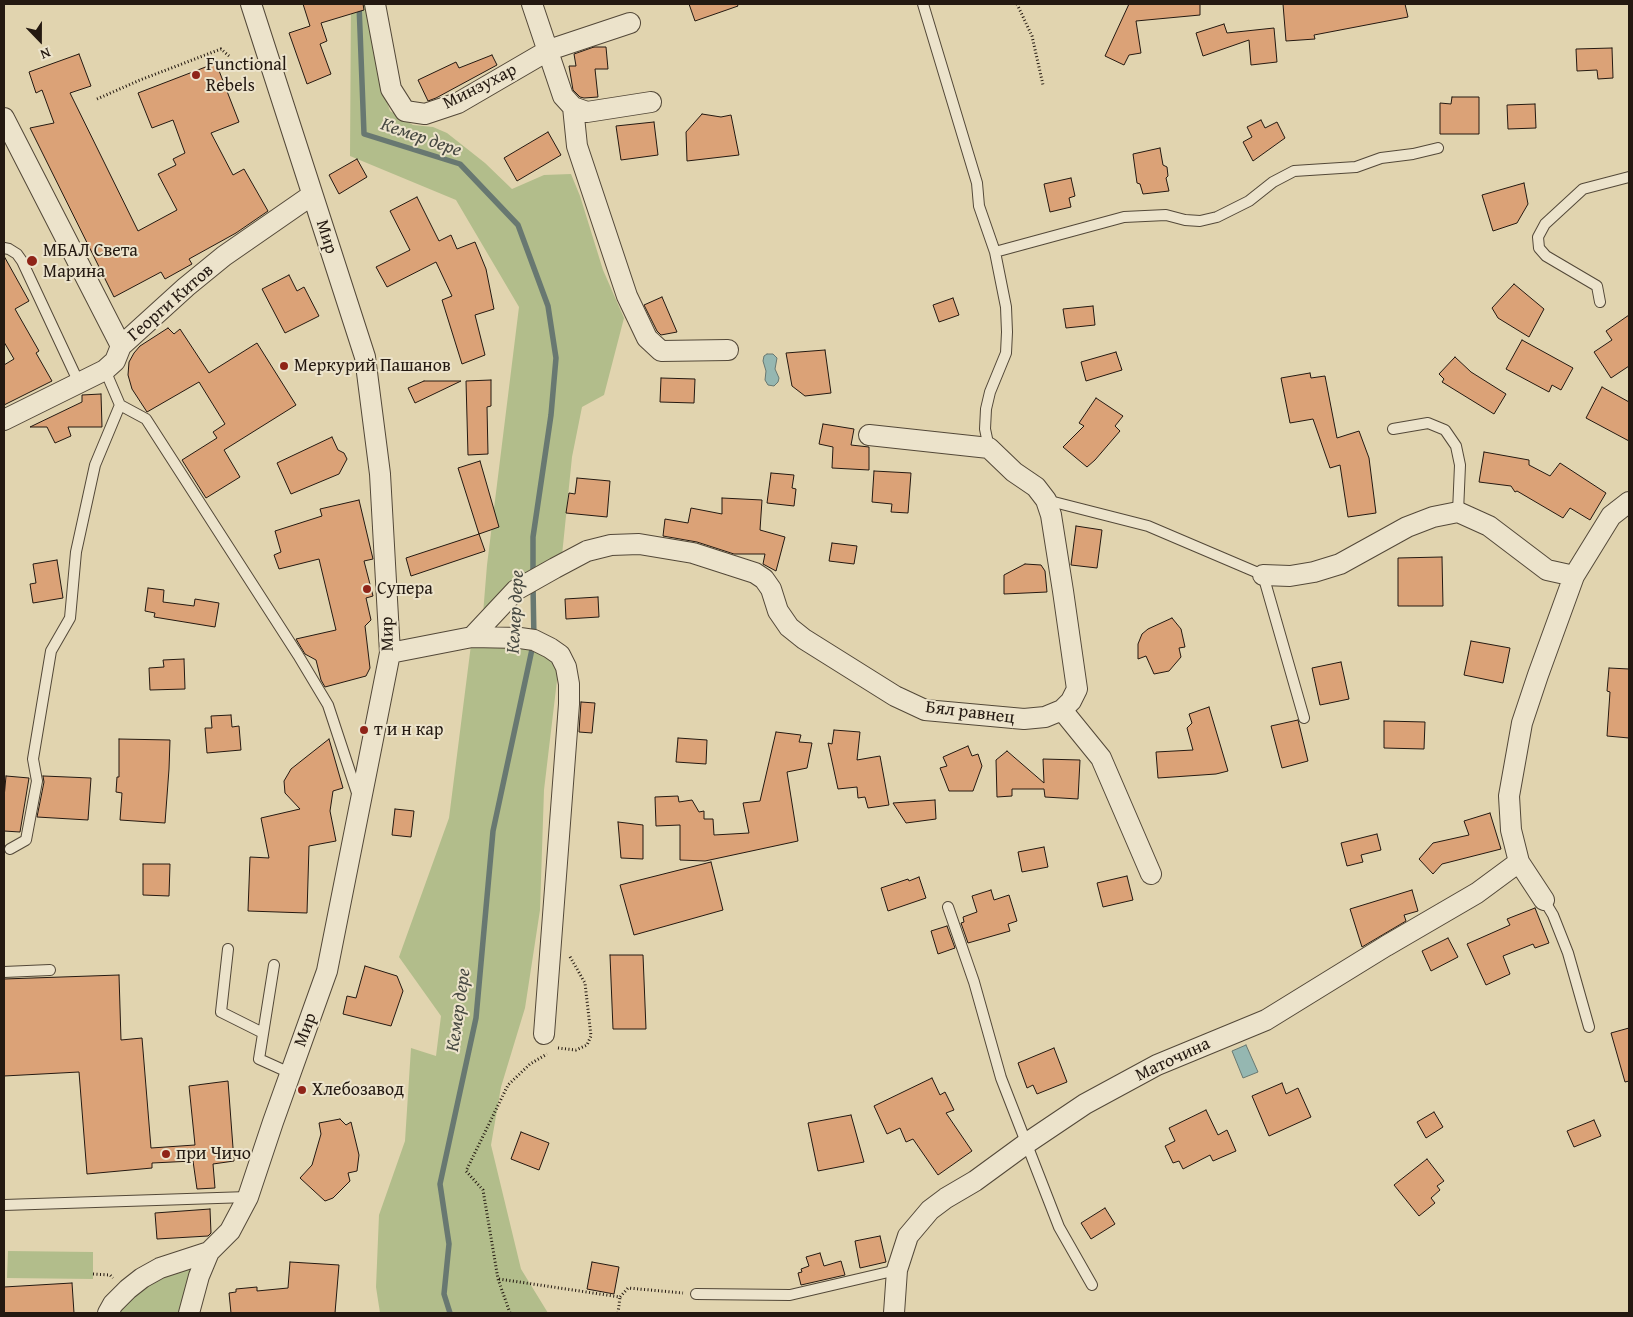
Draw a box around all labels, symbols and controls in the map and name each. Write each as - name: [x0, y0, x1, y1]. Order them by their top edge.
- north arrow: [15, 15, 65, 65]
- text: N: [38, 43, 54, 65]
- place label: Functional Rebels: [206, 54, 287, 96]
- street label: Минзухар: [440, 59, 520, 115]
- marker: Functional Rebels: [190, 69, 202, 81]
- water label: Кемер дере: [378, 114, 464, 162]
- street label: Мир: [310, 217, 342, 257]
- place label: МБАЛ Света Марина: [43, 240, 138, 282]
- marker: МБАЛ Света Марина: [25, 254, 39, 268]
- street label: Георги Китов: [124, 260, 218, 346]
- place label: Меркурий Пашанов: [294, 355, 451, 377]
- marker: Меркурий Пашанов: [278, 360, 290, 372]
- water label: Кемер дере: [502, 570, 530, 654]
- place label: Супера: [377, 578, 433, 600]
- marker: Супера: [361, 583, 373, 595]
- street label: Мир: [377, 617, 399, 651]
- street label: Бял равнец: [924, 697, 1016, 729]
- place label: т и н кар: [374, 719, 443, 741]
- marker: т и н кар: [358, 724, 370, 736]
- water label: Кемер дере: [442, 967, 476, 1053]
- street label: Мир: [290, 1010, 322, 1050]
- street label: Маточина: [1132, 1033, 1214, 1087]
- place label: Хлебозавод: [312, 1079, 404, 1101]
- marker: Хлебозавод: [296, 1084, 308, 1096]
- place label: при Чичо: [176, 1143, 251, 1165]
- marker: при Чичо: [160, 1148, 172, 1160]

